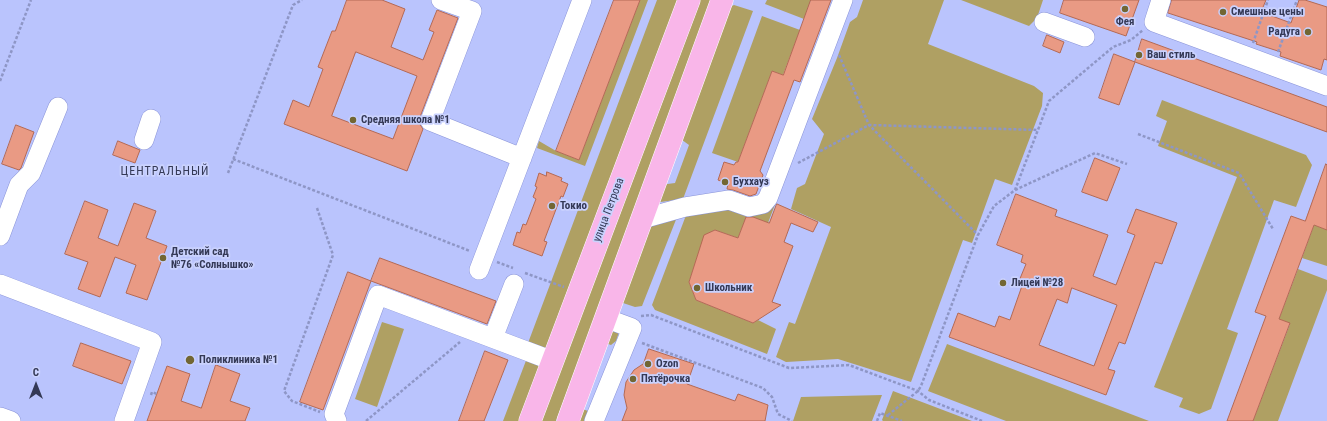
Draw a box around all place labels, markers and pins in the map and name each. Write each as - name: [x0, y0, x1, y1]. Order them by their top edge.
- marker: Фея: [1120, 4, 1130, 14]
- place label: Смешные цены: [1231, 5, 1304, 19]
- marker: Смешные цены: [1218, 7, 1228, 17]
- place label: Фея: [1116, 15, 1134, 29]
- place label: Радуга: [1268, 25, 1300, 39]
- marker: Радуга: [1303, 27, 1313, 37]
- place label: Ваш стиль: [1147, 48, 1195, 62]
- marker: Ваш стиль: [1134, 50, 1144, 60]
- place label: Средняя школа №1: [361, 113, 450, 127]
- marker: Средняя школа №1: [348, 115, 358, 125]
- place label: Буххауз: [733, 175, 769, 189]
- marker: Буххауз: [720, 177, 730, 187]
- place label: Токио: [560, 199, 587, 213]
- marker: Токио: [547, 201, 557, 211]
- place label: Детский сад №76 «Солнышко»: [171, 245, 253, 271]
- marker: Детский сад №76 «Солнышко»: [158, 253, 168, 263]
- place label: Лицей №28: [1011, 276, 1063, 290]
- marker: Лицей №28: [998, 278, 1008, 288]
- place label: Школьник: [705, 281, 752, 295]
- marker: Школьник: [692, 283, 702, 293]
- place label: Поликлиника №1: [199, 353, 278, 367]
- marker: Поликлиника №1: [184, 354, 196, 366]
- place label: Ozon: [656, 357, 678, 371]
- marker: Ozon: [643, 359, 653, 369]
- place label: Пятёрочка: [641, 372, 690, 386]
- marker: Пятёрочка: [628, 374, 638, 384]

